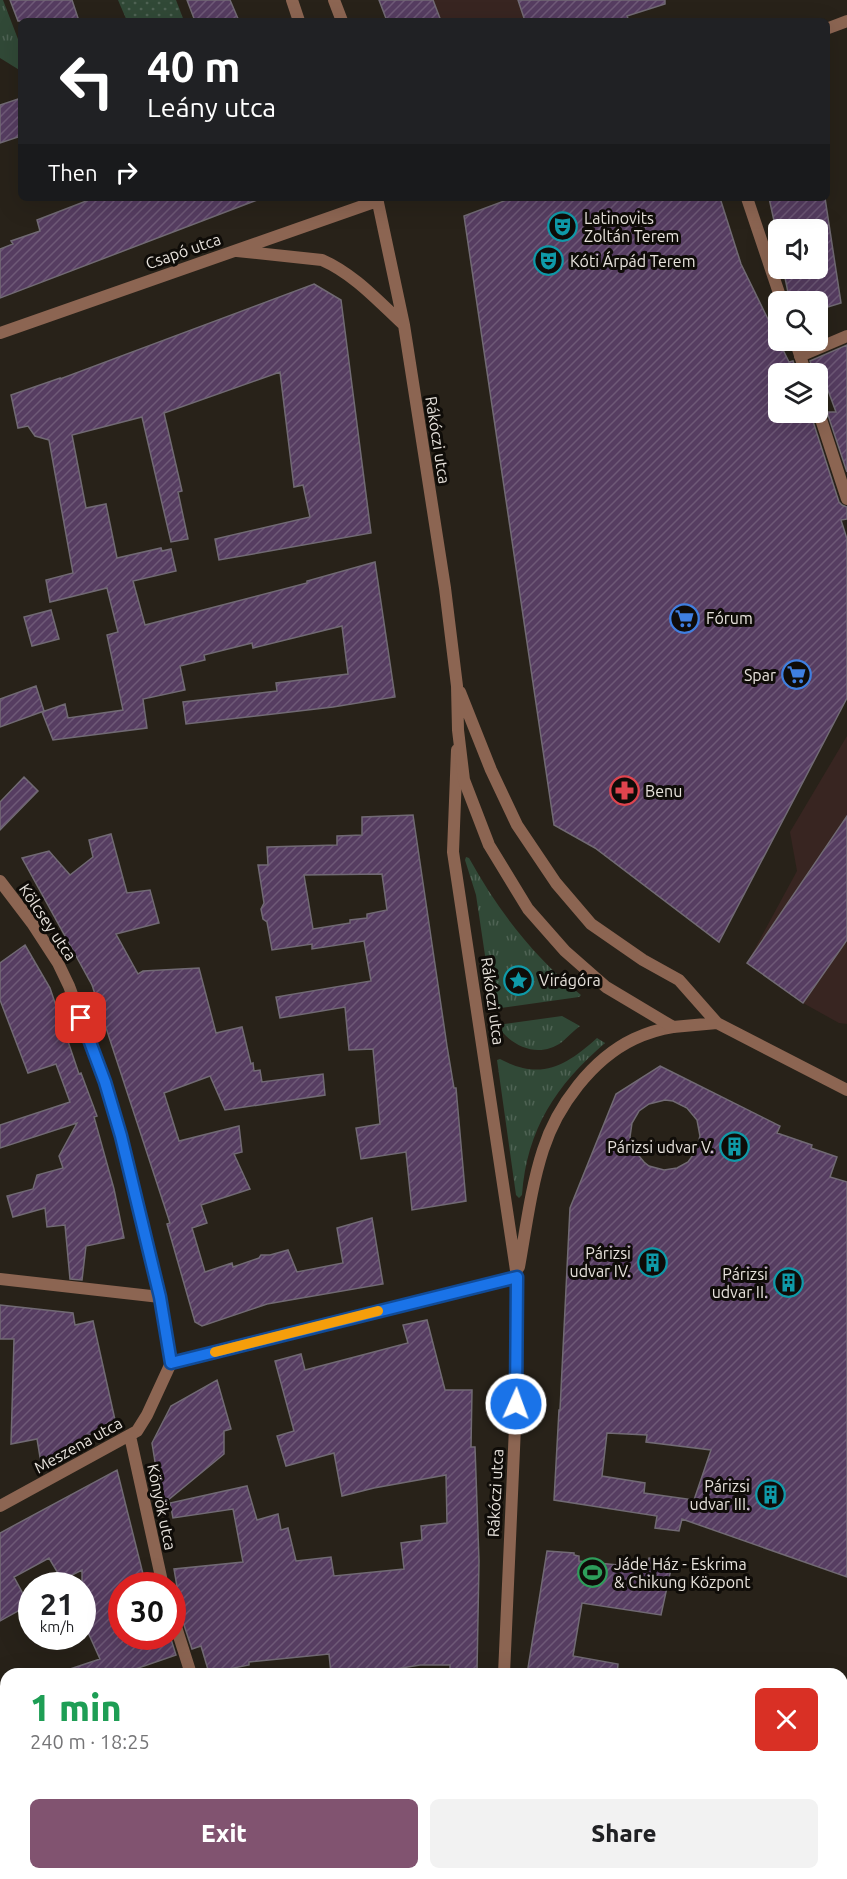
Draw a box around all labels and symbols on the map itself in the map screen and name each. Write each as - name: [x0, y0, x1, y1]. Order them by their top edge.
- place label: Latinovits Zoltán Terem: [584, 209, 679, 245]
- theatre icon: Latinovits Zoltán Terem: [547, 211, 579, 243]
- street label: Csapó utca: [143, 230, 223, 272]
- theatre icon: Kóti Árpád Terem: [533, 245, 565, 277]
- place label: Kóti Árpád Terem: [570, 250, 695, 270]
- street label: Rákóczi utca: [422, 395, 454, 485]
- supermarket icon: Fórum: [669, 602, 701, 634]
- place label: Fórum: [706, 609, 753, 627]
- supermarket icon: Spar: [781, 659, 813, 691]
- place label: Spar: [744, 666, 776, 684]
- pharmacy icon: Benu: [608, 775, 640, 807]
- place label: Benu: [645, 782, 682, 800]
- street label: Kölcsey utca: [16, 880, 80, 964]
- street label: Rákóczi utca: [478, 956, 508, 1046]
- place icon: Virágóra: [502, 964, 534, 996]
- place label: Virágóra: [539, 971, 601, 989]
- pin: [55, 992, 106, 1043]
- building icon: Párizsi udvar V.: [719, 1131, 751, 1163]
- place label: Párizsi udvar V.: [607, 1138, 714, 1156]
- place label: Párizsi udvar IV.: [570, 1244, 631, 1280]
- building icon: Párizsi udvar IV.: [636, 1246, 668, 1278]
- place label: Párizsi udvar II.: [712, 1265, 768, 1301]
- building icon: Párizsi udvar II.: [773, 1267, 805, 1299]
- position arrow: [484, 1372, 548, 1436]
- street label: Meszena utca: [31, 1413, 125, 1477]
- street label: Rákóczi utca: [484, 1448, 506, 1538]
- street label: Könyök utca: [144, 1462, 180, 1552]
- place label: Párizsi udvar III.: [690, 1477, 750, 1513]
- building icon: Párizsi udvar III.: [755, 1479, 787, 1511]
- place label: Jáde Ház - Eskrima & Chikung Központ: [614, 1555, 751, 1591]
- sports icon: Jáde Ház - Eskrima & Chikung Központ: [577, 1557, 609, 1589]
- speed limit sign: 30: [108, 1572, 186, 1650]

